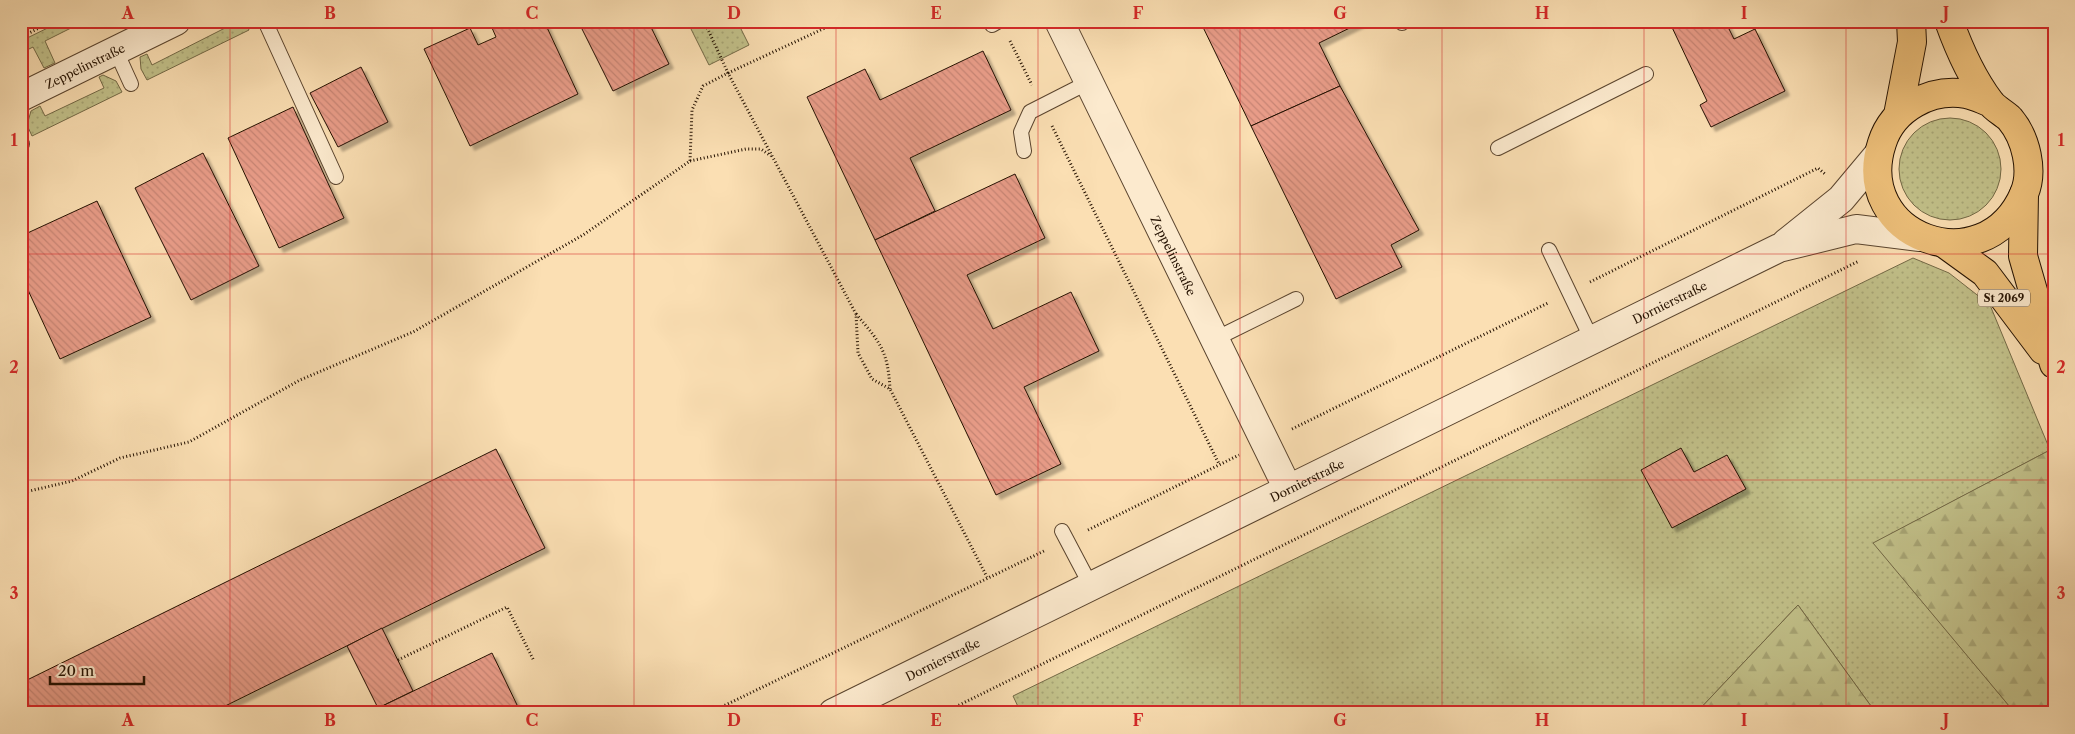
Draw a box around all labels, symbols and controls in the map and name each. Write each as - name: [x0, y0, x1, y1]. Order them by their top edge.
- text: A: [121, 3, 135, 23]
- text: B: [324, 3, 336, 23]
- text: C: [526, 3, 538, 23]
- text: D: [727, 3, 741, 23]
- text: E: [930, 3, 942, 23]
- text: F: [1133, 3, 1144, 23]
- text: G: [1333, 3, 1347, 23]
- text: H: [1535, 3, 1549, 23]
- text: I: [1741, 3, 1748, 23]
- text: J: [1940, 3, 1949, 23]
- street label: Zeppelinstraße: [42, 40, 127, 92]
- text: 1: [10, 130, 18, 150]
- text: 1: [2057, 130, 2065, 150]
- street label: Zeppelinstraße: [1148, 213, 1200, 298]
- street label: Dornierstraße: [1630, 277, 1709, 326]
- road number: St 2069: [1978, 290, 2030, 306]
- text: 2: [9, 357, 19, 377]
- text: 2: [2056, 357, 2066, 377]
- street label: Dornierstraße: [1267, 455, 1347, 505]
- text: 3: [9, 583, 19, 603]
- text: 3: [2056, 583, 2066, 603]
- street label: Dornierstraße: [903, 634, 982, 684]
- scale bar: [50, 654, 144, 686]
- text: 20 m: [58, 661, 94, 680]
- text: A: [121, 710, 135, 730]
- text: B: [324, 710, 336, 730]
- text: C: [526, 710, 538, 730]
- text: D: [727, 710, 741, 730]
- text: E: [930, 710, 942, 730]
- text: F: [1133, 710, 1144, 730]
- text: G: [1333, 710, 1347, 730]
- text: H: [1535, 710, 1549, 730]
- text: I: [1741, 710, 1748, 730]
- text: J: [1940, 710, 1949, 730]

